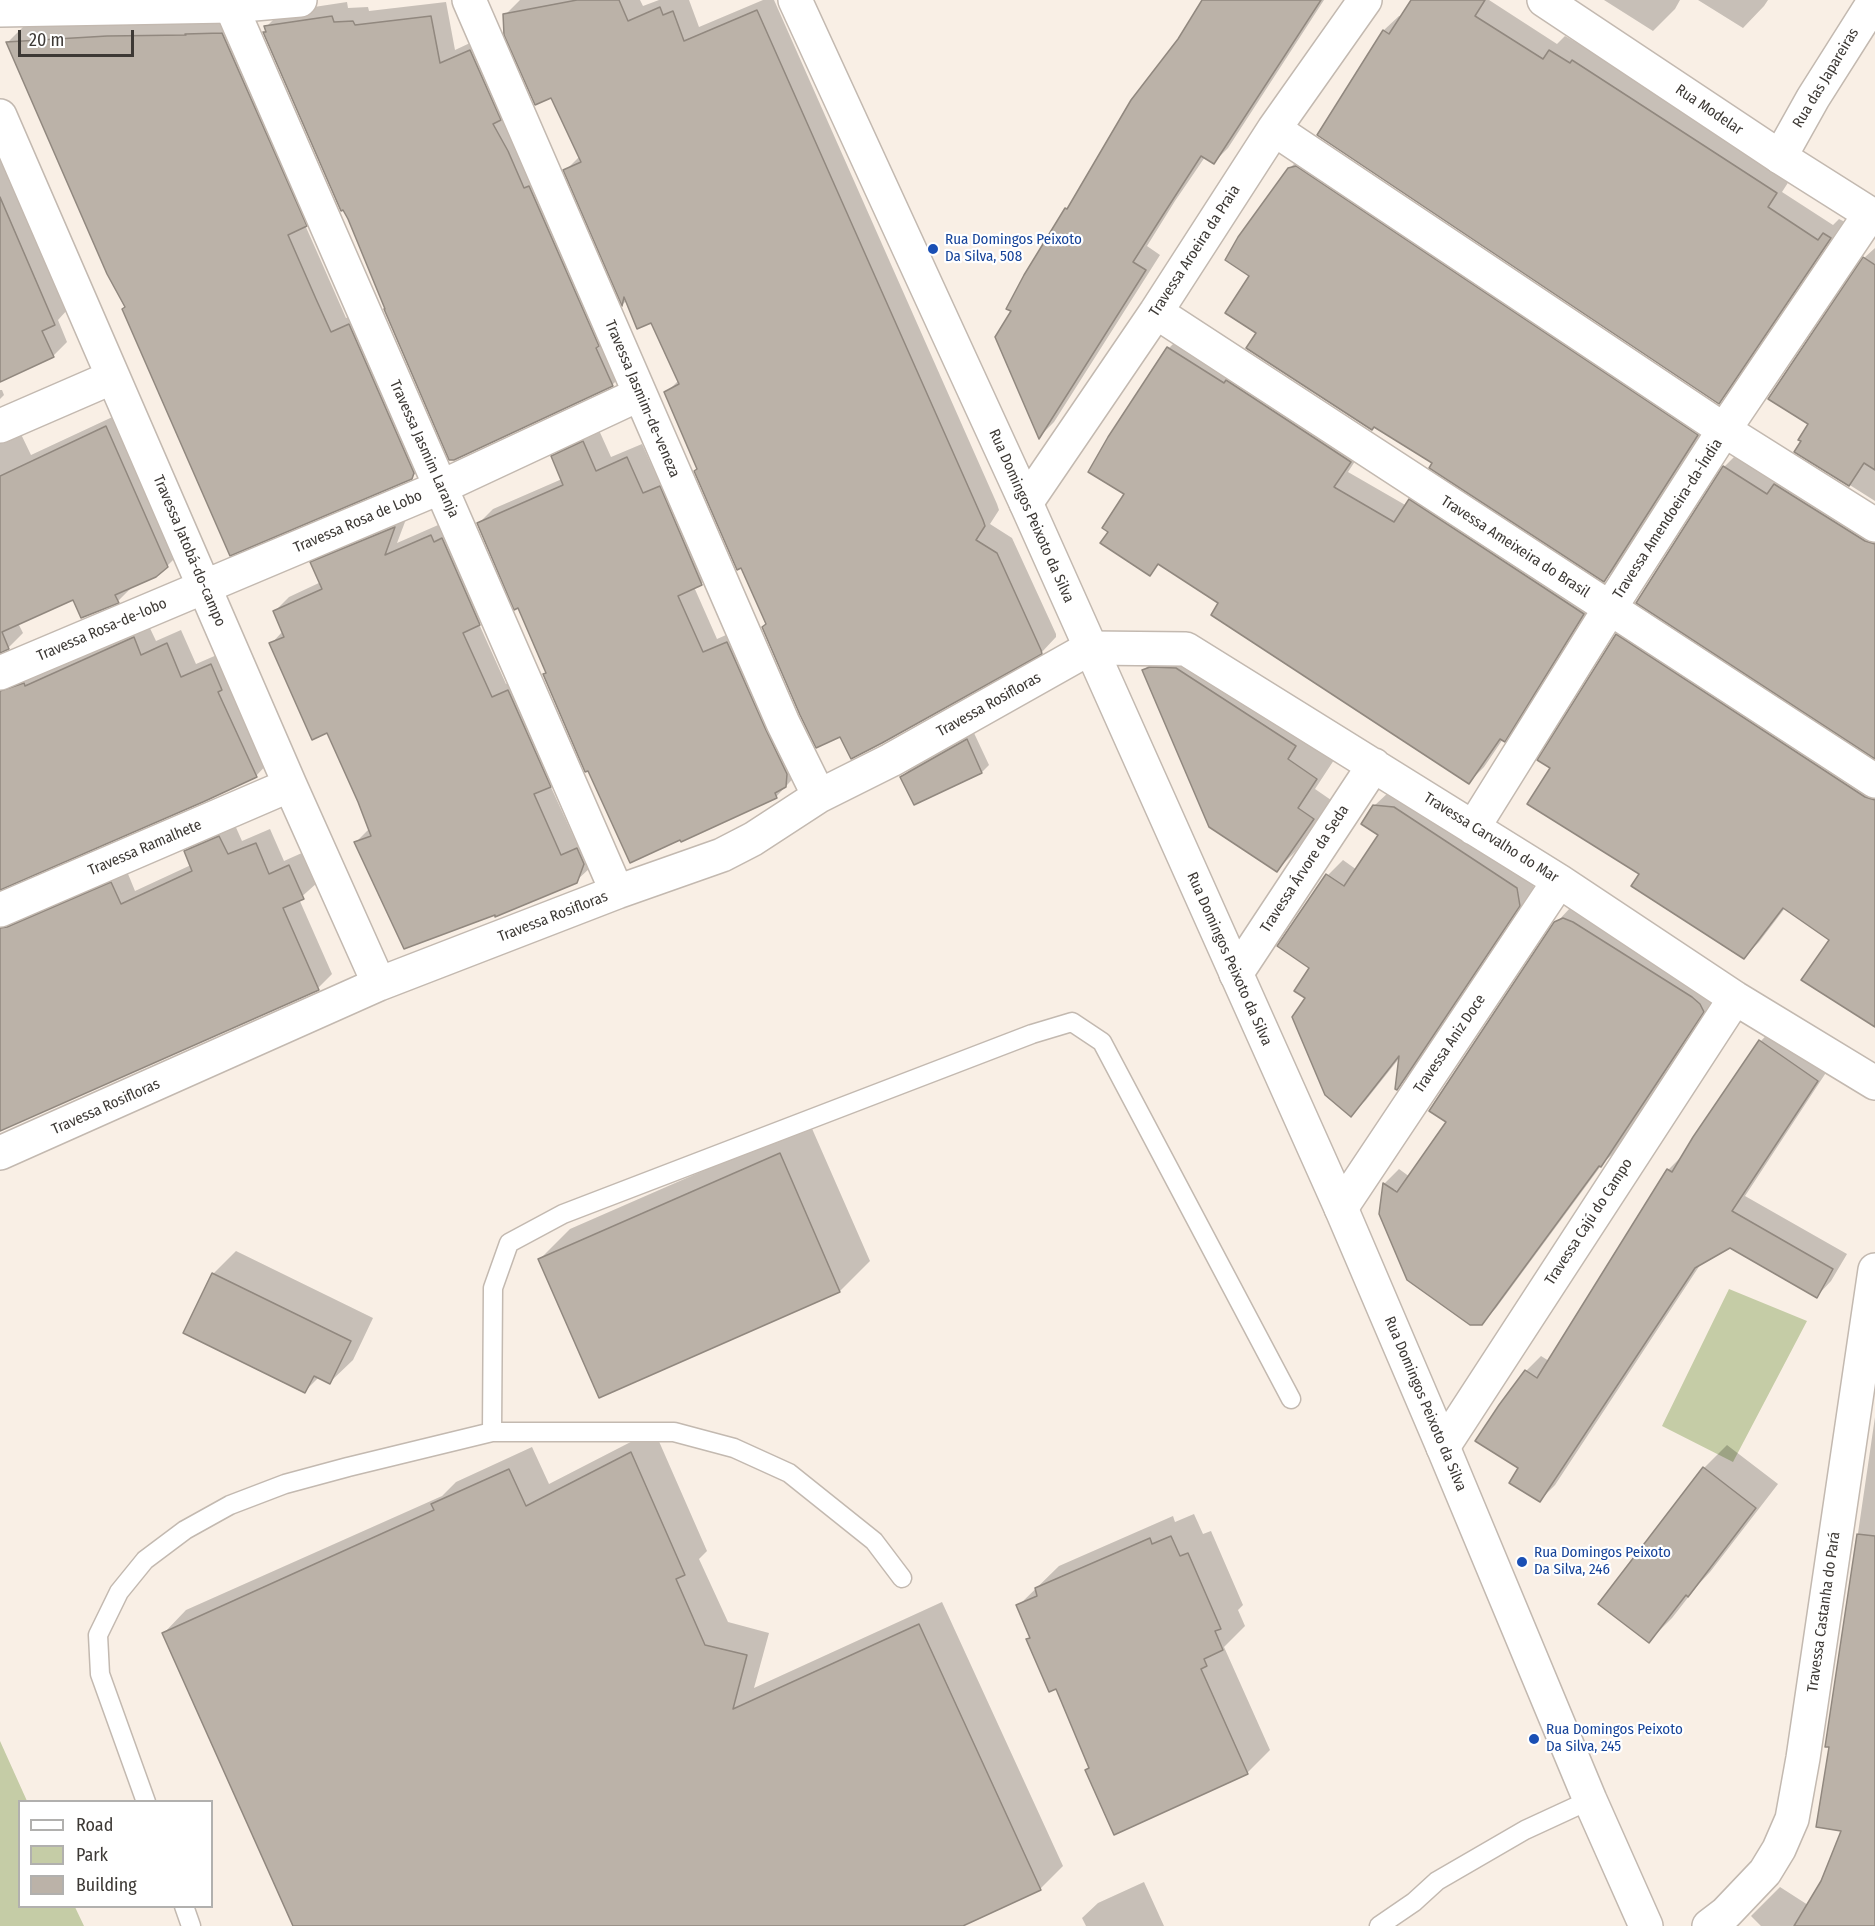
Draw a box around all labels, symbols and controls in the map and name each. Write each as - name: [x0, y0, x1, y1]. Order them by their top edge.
- scale bar: [21, 18, 136, 56]
- street label: Rua das Japareiras: [1789, 25, 1863, 131]
- text: 20 m: [29, 29, 64, 51]
- street label: Rua Modelar: [1672, 81, 1746, 139]
- street label: Travessa Aroeira da Praia: [1146, 182, 1244, 320]
- place label: Rua Domingos Peixoto Da Silva, 508: [945, 231, 1082, 266]
- marker: Rua Domingos Peixoto Da Silva, 508: [926, 242, 940, 256]
- street label: Travessa Jasmim-de-veneza: [601, 318, 683, 480]
- street label: Travessa Jasmim Laranja: [385, 377, 463, 521]
- street label: Rua Domingos Peixoto da Silva: [985, 426, 1077, 606]
- street label: Travessa Amendoeira-da-Índia: [1610, 436, 1726, 602]
- street label: Travessa Jatobá-do-campo: [149, 472, 229, 630]
- street label: Travessa Rosa de Lobo: [291, 487, 425, 557]
- street label: Travessa Ameixeira do Brasil: [1437, 492, 1593, 602]
- street label: Travessa Rosa-de-lobo: [34, 594, 170, 666]
- street label: Travessa Rosifloras: [934, 669, 1044, 741]
- street label: Travessa Carvalho do Mar: [1420, 789, 1562, 887]
- street label: Travessa Árvore da Seda: [1257, 802, 1353, 936]
- street label: Travessa Ramalhete: [86, 816, 204, 880]
- street label: Rua Domingos Peixoto da Silva: [1183, 869, 1275, 1049]
- street label: Travessa Rosifloras: [495, 888, 611, 946]
- street label: Travessa Aniz Doce: [1410, 991, 1490, 1097]
- street label: Travessa Rosifloras: [49, 1075, 163, 1139]
- street label: Travessa Cajú do Campo: [1541, 1155, 1637, 1289]
- street label: Rua Domingos Peixoto da Silva: [1380, 1314, 1470, 1494]
- street label: Travessa Castanha do Pará: [1804, 1531, 1844, 1693]
- place label: Rua Domingos Peixoto Da Silva, 246: [1534, 1544, 1671, 1579]
- marker: Rua Domingos Peixoto Da Silva, 246: [1515, 1555, 1529, 1569]
- place label: Rua Domingos Peixoto Da Silva, 245: [1546, 1721, 1683, 1756]
- marker: Rua Domingos Peixoto Da Silva, 245: [1527, 1732, 1541, 1746]
- legend: [18, 1800, 213, 1908]
- text: Road: [76, 1814, 113, 1836]
- text: Park: [76, 1844, 108, 1866]
- text: Building: [76, 1874, 137, 1896]

